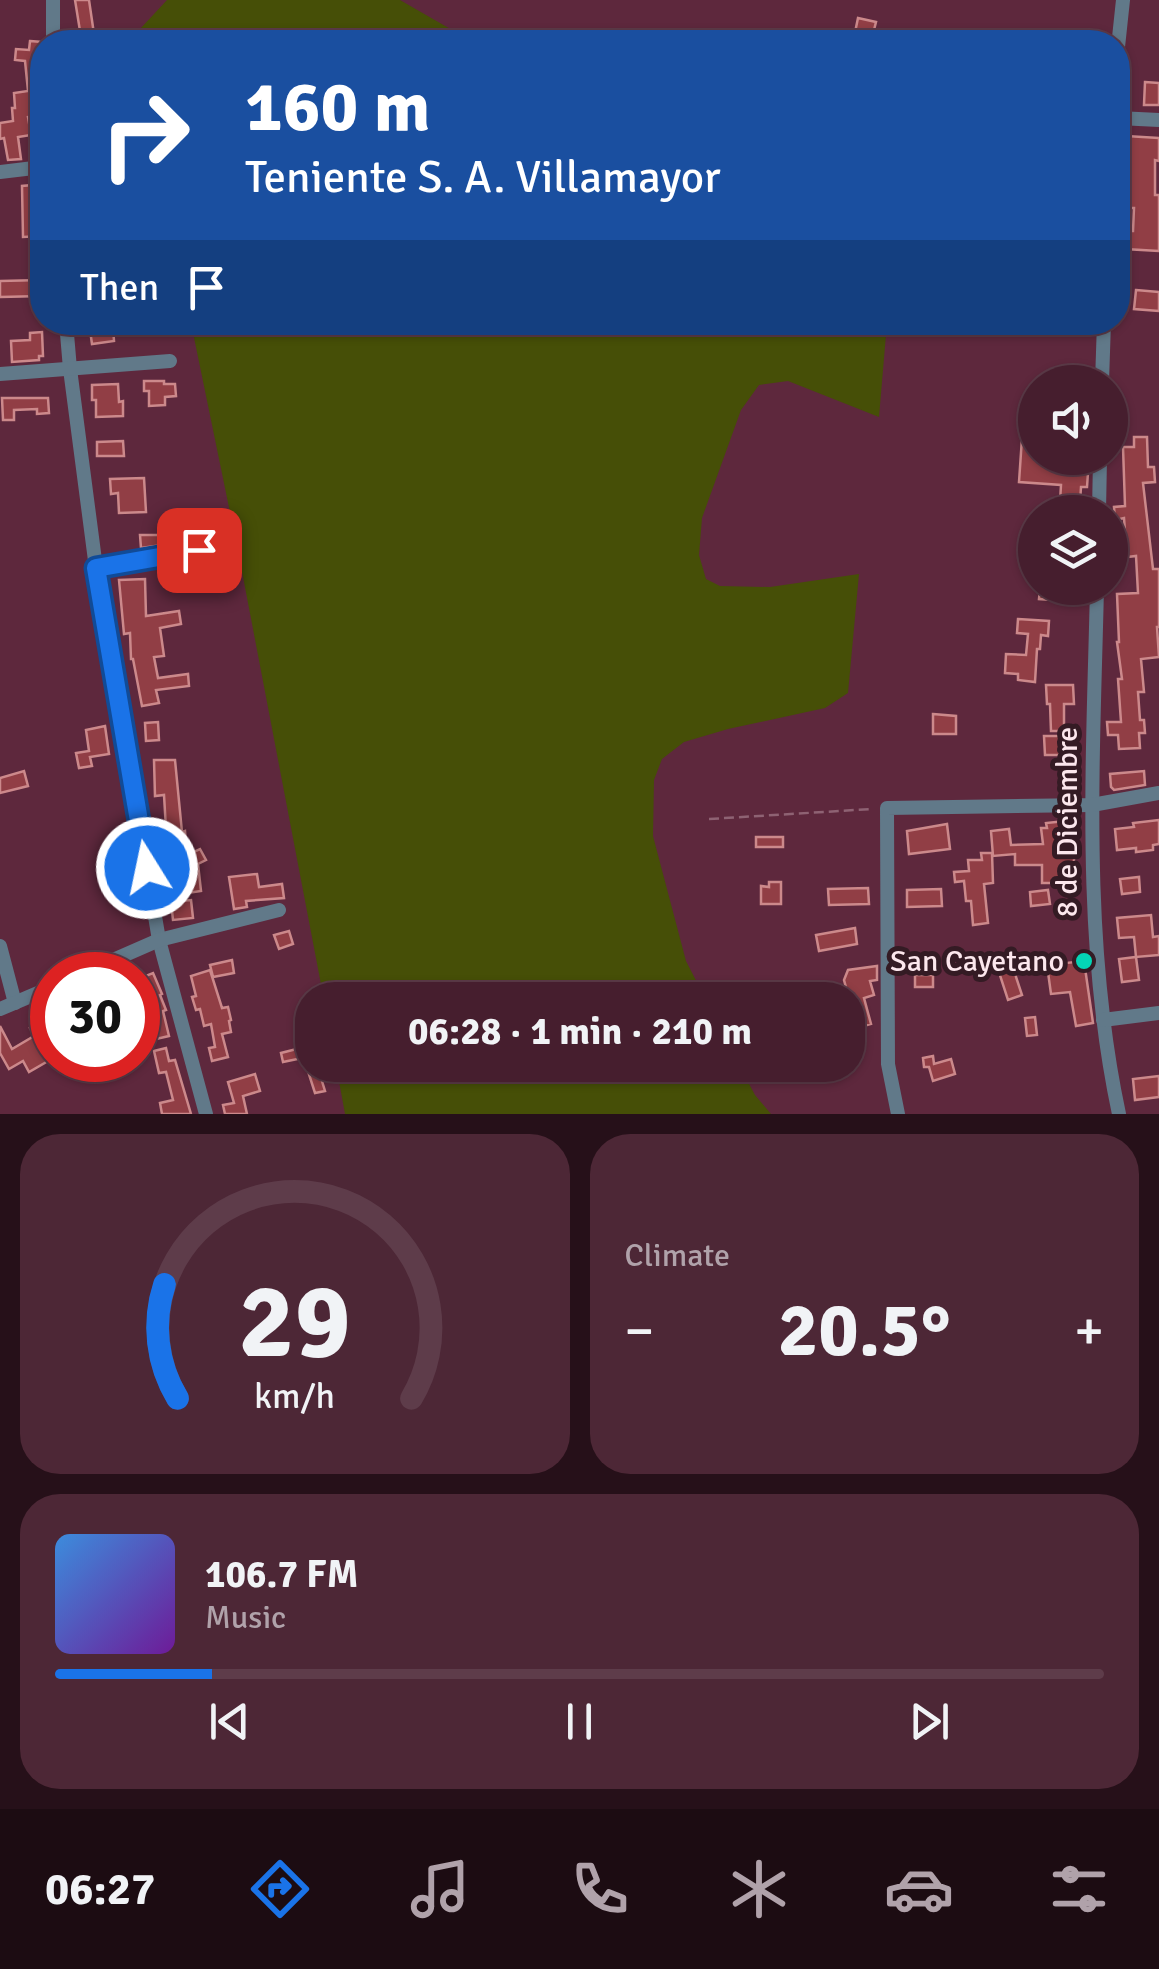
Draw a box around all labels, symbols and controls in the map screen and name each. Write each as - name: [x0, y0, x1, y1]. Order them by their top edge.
- text: 160 m: [245, 64, 430, 150]
- icon: right: [80, 70, 210, 200]
- text: Teniente S. A. Villamayor: [245, 150, 721, 205]
- icon: arrive: [179, 260, 234, 315]
- text: Then: [80, 264, 159, 311]
- map controls: [1018, 365, 1128, 605]
- button: sound: [1018, 365, 1128, 475]
- button: layers: [1018, 495, 1128, 605]
- pin: [157, 508, 242, 593]
- icon: arrive: [172, 523, 227, 578]
- street label: 8 de Diciembre: [1049, 727, 1086, 917]
- position arrow: [95, 816, 199, 920]
- place label: San Cayetano: [890, 943, 1064, 980]
- marker: San Cayetano: [1073, 950, 1095, 972]
- speed limit sign: 30: [30, 952, 160, 1082]
- text: 06:28 · 1 min · 210 m: [408, 1008, 752, 1055]
- text: Climate: [625, 1236, 730, 1275]
- text: 29: [239, 1258, 351, 1386]
- text: 20.5°: [778, 1284, 951, 1377]
- text: −: [625, 1297, 654, 1365]
- text: +: [1074, 1297, 1104, 1365]
- text: km/h: [254, 1374, 335, 1418]
- text: 106.7 FM: [205, 1551, 358, 1598]
- text: Music: [205, 1598, 286, 1637]
- icon: previous: [202, 1694, 257, 1749]
- icon: pause: [552, 1694, 607, 1749]
- icon: next: [902, 1694, 957, 1749]
- icon: directions: [245, 1854, 315, 1924]
- icon: music: [405, 1854, 475, 1924]
- icon: phone: [565, 1854, 635, 1924]
- icon: climate: [724, 1854, 794, 1924]
- icon: car: [884, 1854, 954, 1924]
- icon: filters: [1044, 1854, 1114, 1924]
- text: 06:27: [45, 1862, 155, 1917]

